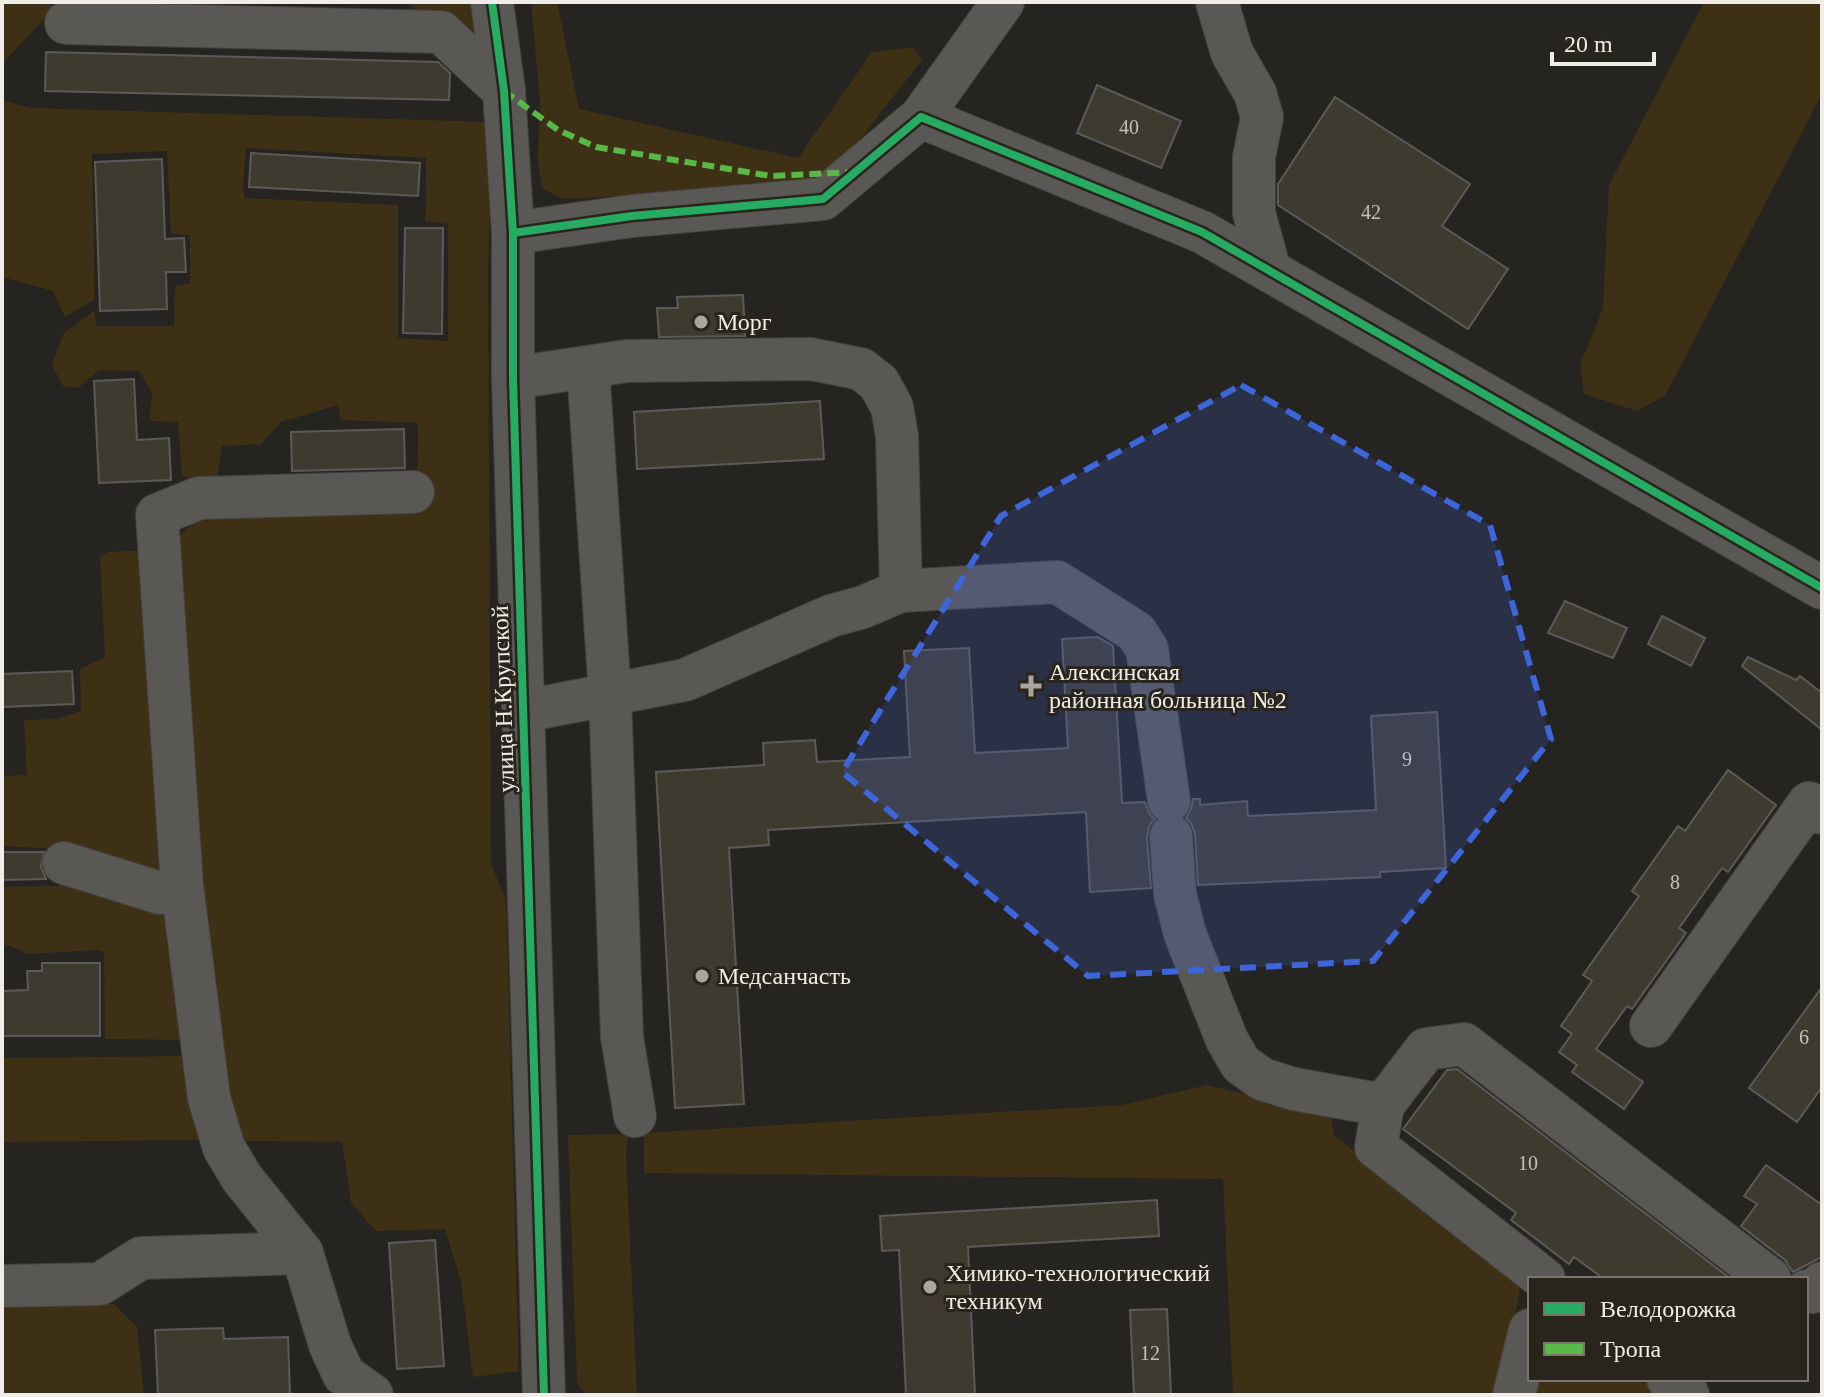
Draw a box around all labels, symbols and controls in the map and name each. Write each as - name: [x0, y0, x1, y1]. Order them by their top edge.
- scale bar: [1552, 16, 1654, 66]
- text: 20 m: [1564, 31, 1613, 57]
- house number: 40: [1119, 116, 1139, 138]
- house number: 42: [1361, 201, 1381, 223]
- place label: Морг: [717, 309, 772, 335]
- marker: Морг: [692, 313, 710, 331]
- street label: улица Н.Крупской: [487, 605, 519, 793]
- place label: Алексинская районная больница №2: [1049, 659, 1287, 713]
- marker: Алексинская районная больница №2: [1020, 675, 1042, 697]
- house number: 9: [1402, 748, 1412, 770]
- house number: 8: [1670, 871, 1680, 893]
- place label: Медсанчасть: [718, 963, 851, 989]
- marker: Медсанчасть: [693, 967, 711, 985]
- house number: 6: [1799, 1026, 1809, 1048]
- house number: 10: [1518, 1152, 1538, 1174]
- place label: Химико-технологический техникум: [946, 1260, 1210, 1314]
- legend: [1528, 1277, 1808, 1381]
- marker: Химико-технологический техникум: [921, 1278, 939, 1296]
- text: Велодорожка: [1600, 1296, 1736, 1322]
- text: Тропа: [1600, 1336, 1662, 1362]
- house number: 12: [1140, 1342, 1160, 1364]

